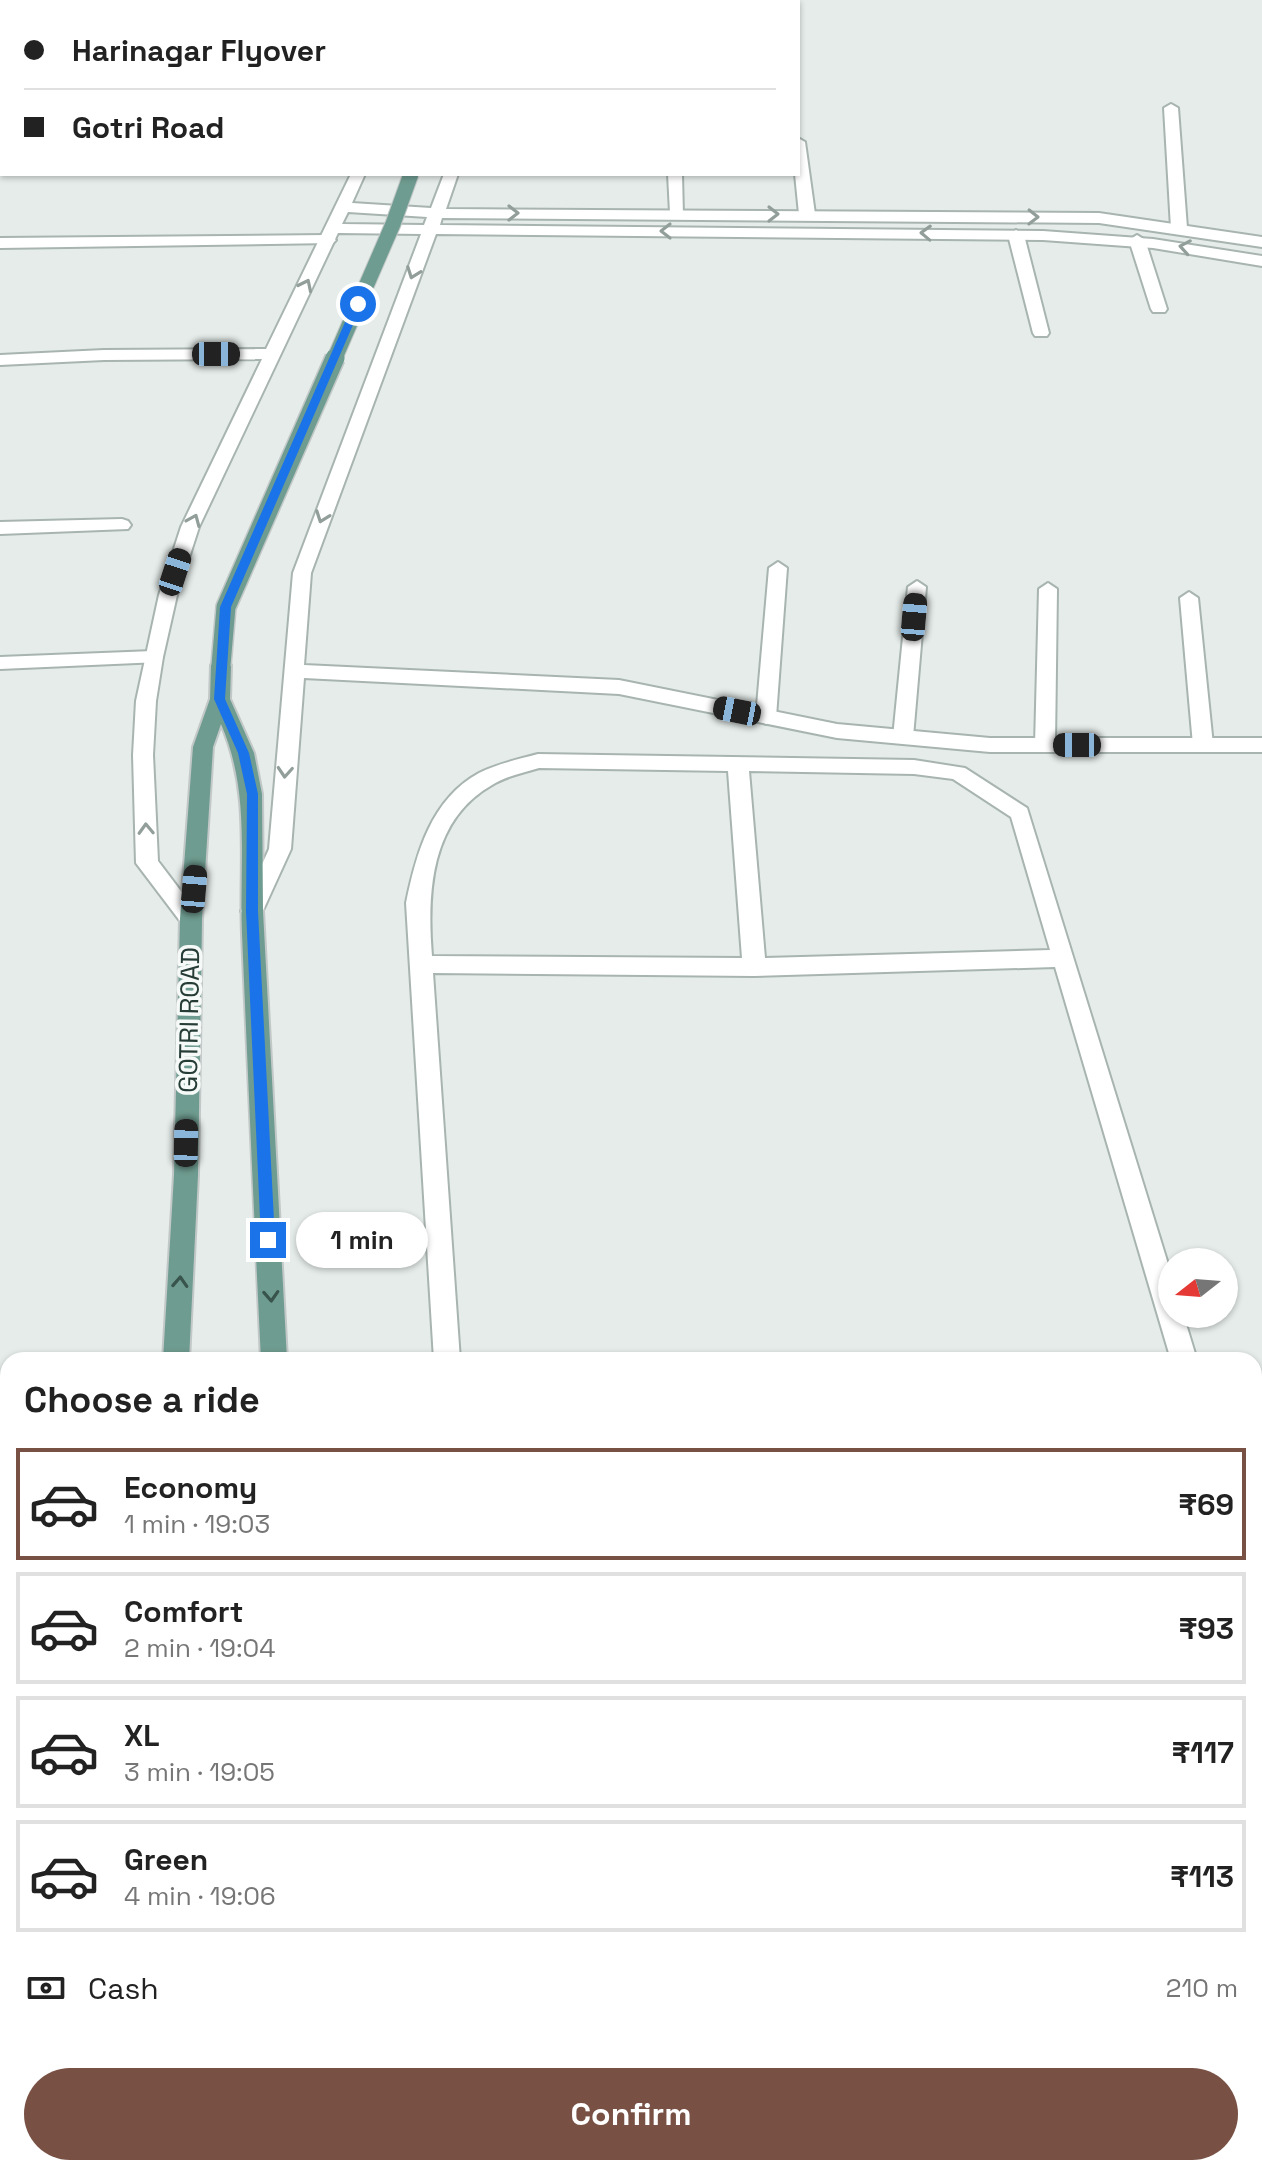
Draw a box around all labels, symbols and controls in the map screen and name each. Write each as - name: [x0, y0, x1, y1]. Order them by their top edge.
- text: Harinagar Flyover: [72, 31, 326, 70]
- text: Gotri Road: [72, 108, 224, 147]
- one-way arrow: [507, 204, 520, 222]
- one-way arrow: [767, 205, 780, 223]
- one-way arrow: [1027, 209, 1040, 226]
- one-way arrow: [659, 222, 672, 240]
- one-way arrow: [919, 224, 932, 241]
- one-way arrow: [1178, 239, 1192, 256]
- one-way arrow: [406, 265, 423, 279]
- one-way arrow: [296, 279, 312, 293]
- route start: [340, 286, 376, 322]
- car: [192, 342, 240, 366]
- one-way arrow: [316, 509, 332, 523]
- one-way arrow: [184, 513, 200, 528]
- car: [156, 545, 194, 599]
- car: [900, 592, 928, 642]
- car: [711, 695, 763, 727]
- car: [1053, 733, 1101, 757]
- one-way arrow: [277, 766, 294, 779]
- one-way arrow: [137, 822, 154, 835]
- car: [180, 864, 208, 914]
- street label: GOTRI ROAD: [171, 947, 207, 1093]
- car: [174, 1119, 198, 1167]
- callout: 1 min: [296, 1212, 428, 1268]
- route end: [250, 1222, 286, 1258]
- text: 1 min: [330, 1223, 394, 1257]
- north arrow: [1158, 1248, 1238, 1328]
- map controls: [1158, 1248, 1238, 1328]
- one-way arrow: [171, 1275, 188, 1288]
- one-way arrow: [262, 1290, 279, 1303]
- text: Choose a ride: [24, 1377, 260, 1423]
- icon: car: [28, 1468, 100, 1540]
- text: Economy: [124, 1468, 257, 1507]
- text: ₹69: [1178, 1485, 1234, 1524]
- text: 1 min · 19:03: [124, 1507, 270, 1541]
- icon: car: [28, 1592, 100, 1664]
- text: Comfort: [124, 1592, 243, 1631]
- text: ₹93: [1179, 1609, 1234, 1648]
- text: 2 min · 19:04: [124, 1631, 276, 1665]
- icon: car: [28, 1716, 100, 1788]
- text: XL: [124, 1716, 160, 1755]
- text: ₹117: [1172, 1733, 1234, 1772]
- text: 3 min · 19:05: [124, 1755, 275, 1789]
- icon: car: [28, 1840, 100, 1912]
- text: Green: [124, 1840, 208, 1879]
- text: ₹113: [1170, 1857, 1234, 1896]
- text: 4 min · 19:06: [124, 1879, 276, 1913]
- icon: cash: [24, 1966, 68, 2010]
- text: Cash: [88, 1969, 159, 2008]
- text: 210 m: [1166, 1971, 1238, 2005]
- button: Confirm: [24, 2068, 1238, 2160]

